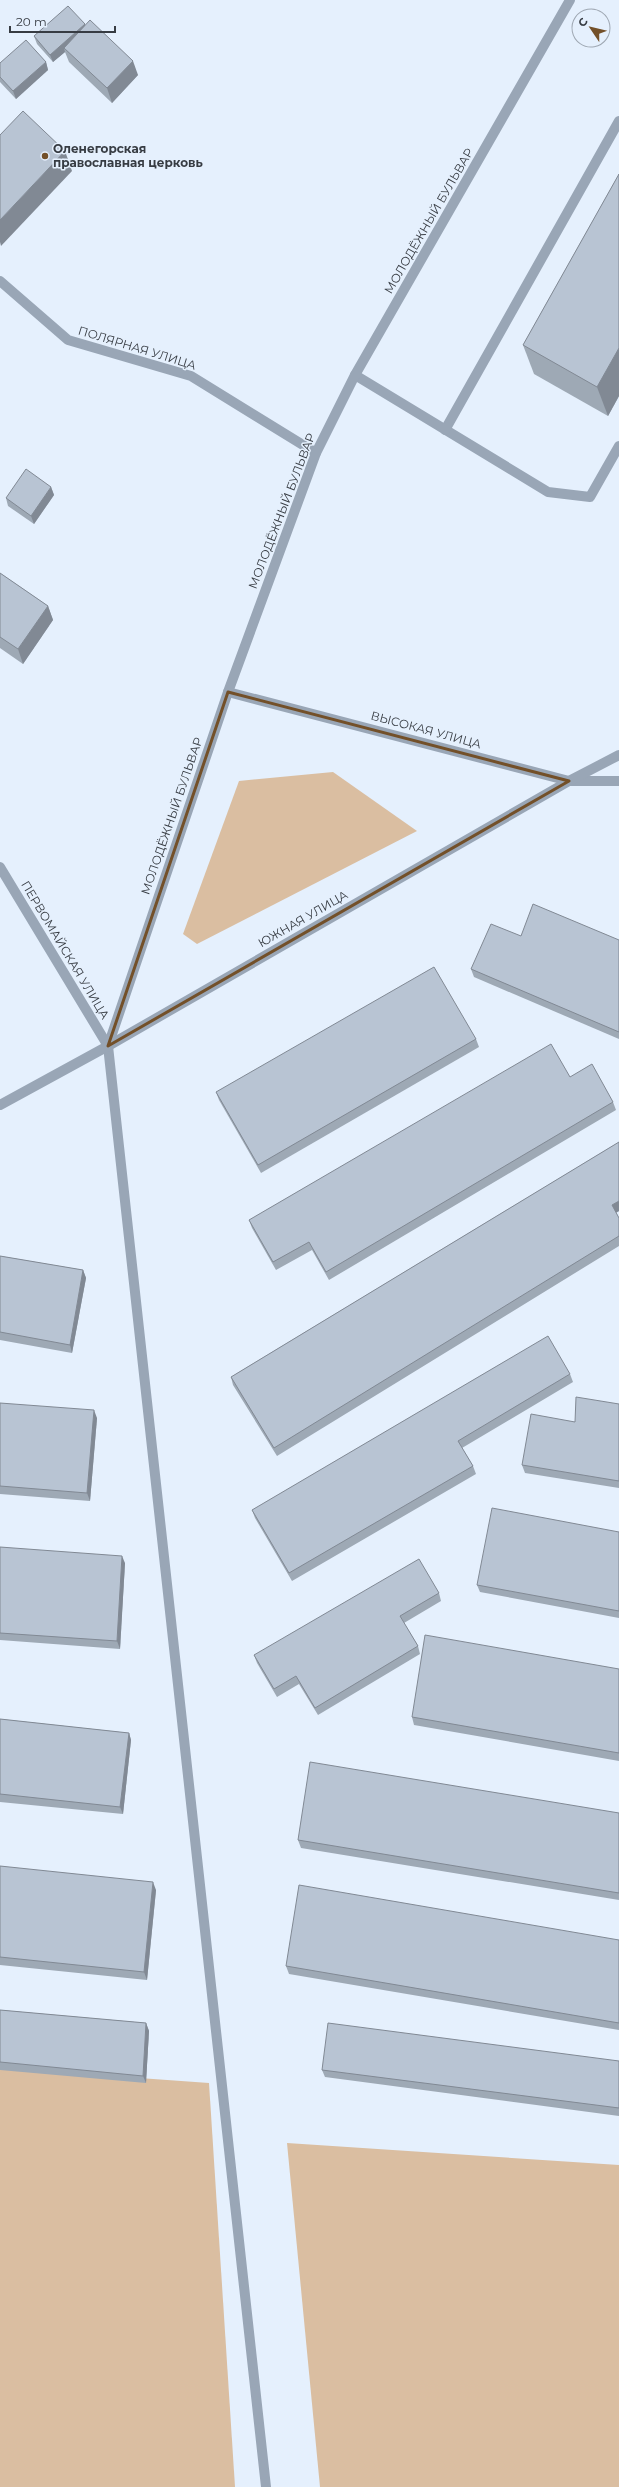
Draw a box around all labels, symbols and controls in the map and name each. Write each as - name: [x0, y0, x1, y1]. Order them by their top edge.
- scale bar: [10, 8, 115, 34]
- north arrow: [571, 8, 611, 48]
- text: 20 m: [16, 14, 47, 29]
- text: С: [575, 15, 591, 30]
- place label: Оленегорская православная церковь: [53, 141, 203, 170]
- street label: МОЛОДЁЖНЫЙ БУЛЬВАР: [381, 145, 476, 296]
- marker: Оленегорская православная церковь: [40, 151, 50, 161]
- street label: ПОЛЯРНАЯ УЛИЦА: [76, 322, 198, 373]
- street label: МОЛОДЁЖНЫЙ БУЛЬВАР: [245, 431, 318, 591]
- street label: ВЫСОКАЯ УЛИЦА: [369, 708, 483, 751]
- street label: МОЛОДЁЖНЫЙ БУЛЬВАР: [138, 735, 206, 896]
- street label: ПЕРВОМАЙСКАЯ УЛИЦА: [18, 878, 113, 1022]
- street label: ЮЖНАЯ УЛИЦА: [255, 887, 350, 950]

